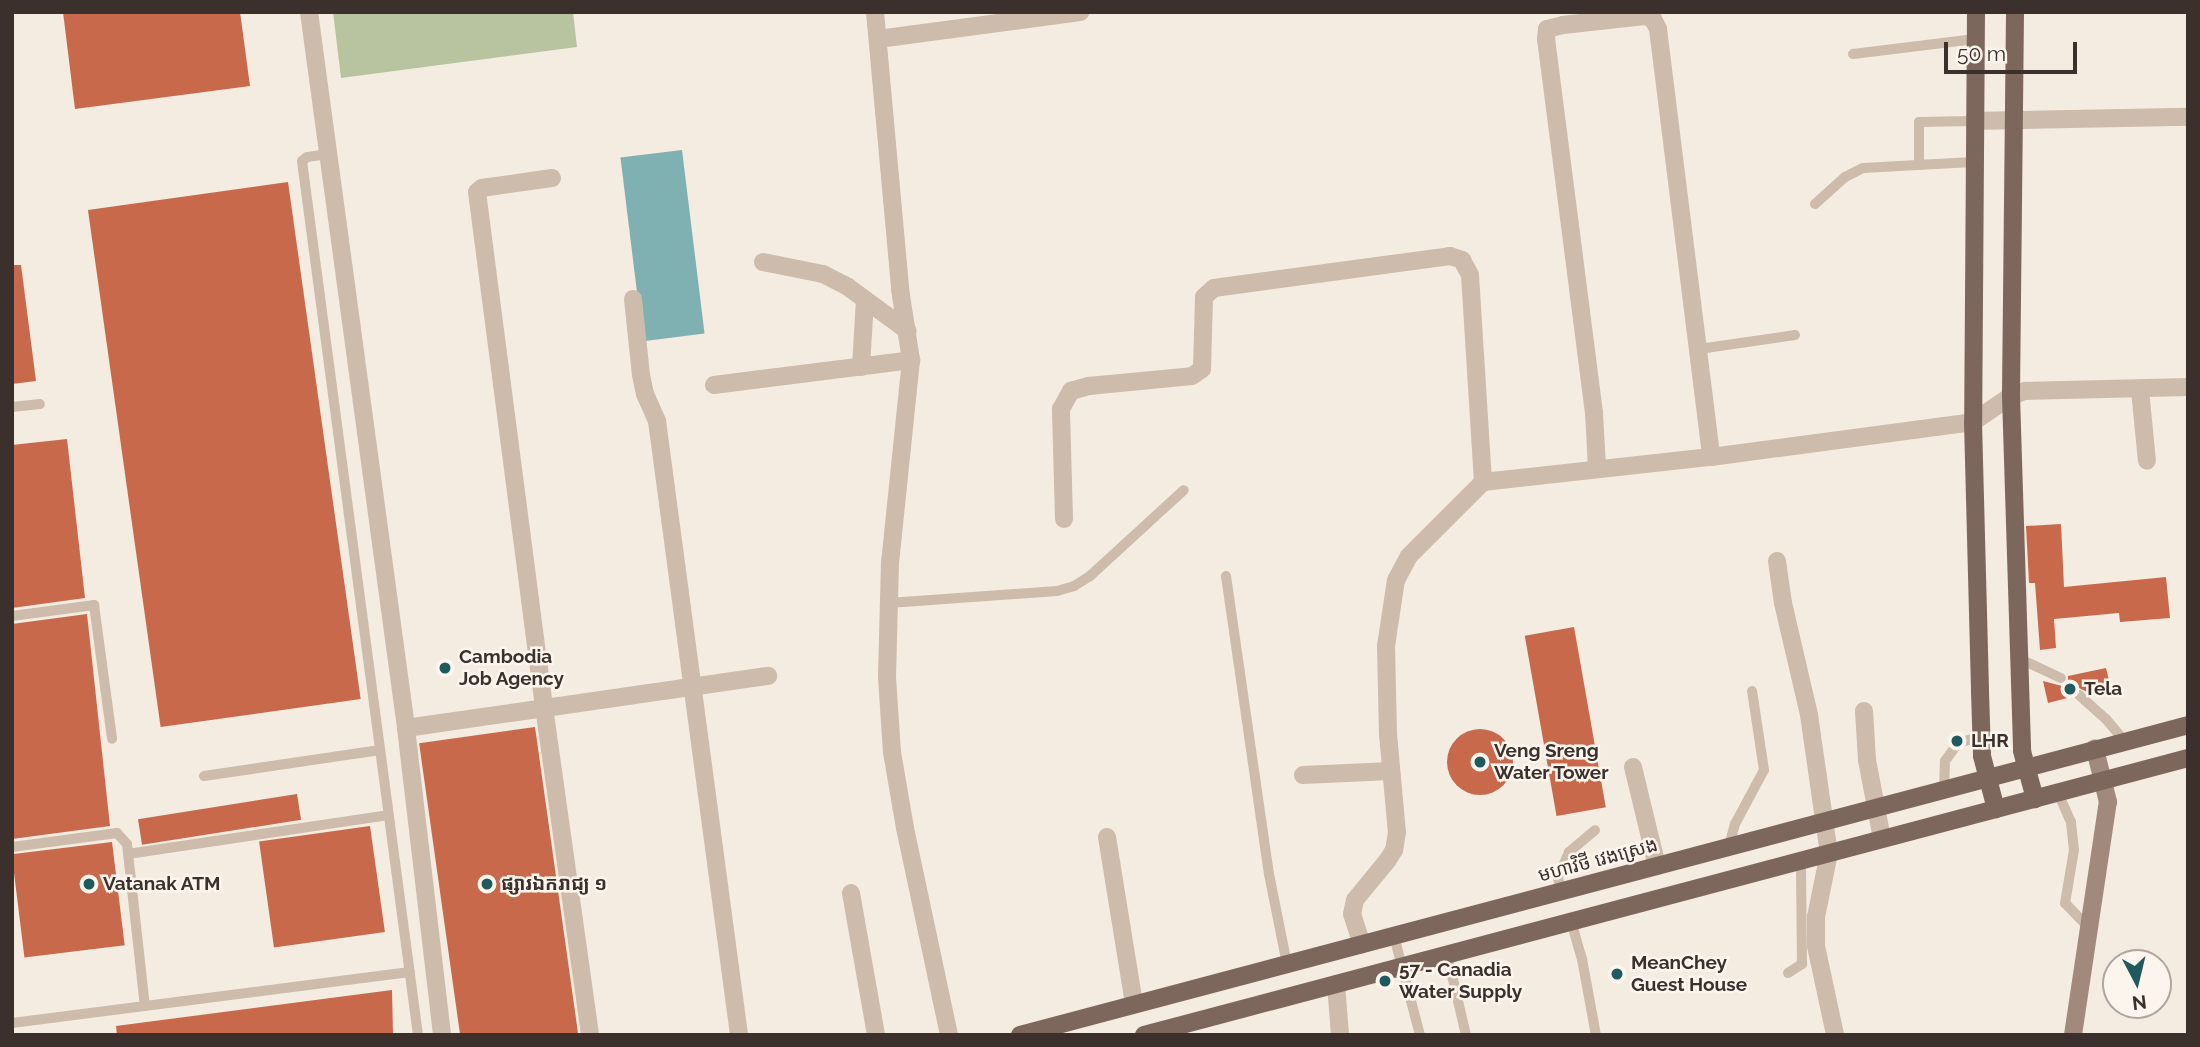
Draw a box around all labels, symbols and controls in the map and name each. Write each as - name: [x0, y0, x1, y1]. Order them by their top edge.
- scale bar: [1948, 28, 2081, 72]
- text: 50 m: [1957, 41, 2006, 66]
- place label: Cambodia Job Agency: [459, 646, 565, 690]
- marker: Cambodia Job Agency: [437, 660, 453, 676]
- place label: Tela: [2084, 678, 2122, 700]
- marker: Tela: [2062, 681, 2078, 697]
- place label: LHR: [1971, 730, 2009, 752]
- marker: LHR: [1949, 733, 1965, 749]
- place label: Veng Sreng Water Tower: [1494, 740, 1610, 784]
- marker: Veng Sreng Water Tower: [1472, 754, 1488, 770]
- street label: មហាវិថី វេងស្រេង: [1536, 833, 1660, 887]
- place label: Vatanak ATM: [103, 873, 221, 895]
- place label: ផ្សារឯករាជ្យ ១: [501, 873, 607, 895]
- marker: Vatanak ATM: [81, 876, 97, 892]
- marker: ផ្សារឯករាជ្យ ១: [479, 876, 495, 892]
- north arrow: [2102, 949, 2172, 1019]
- place label: MeanChey Guest House: [1631, 952, 1747, 996]
- place label: 57 - Canadia Water Supply: [1399, 959, 1523, 1003]
- marker: MeanChey Guest House: [1609, 966, 1625, 982]
- marker: 57 - Canadia Water Supply: [1377, 973, 1393, 989]
- text: N: [2131, 991, 2148, 1015]

